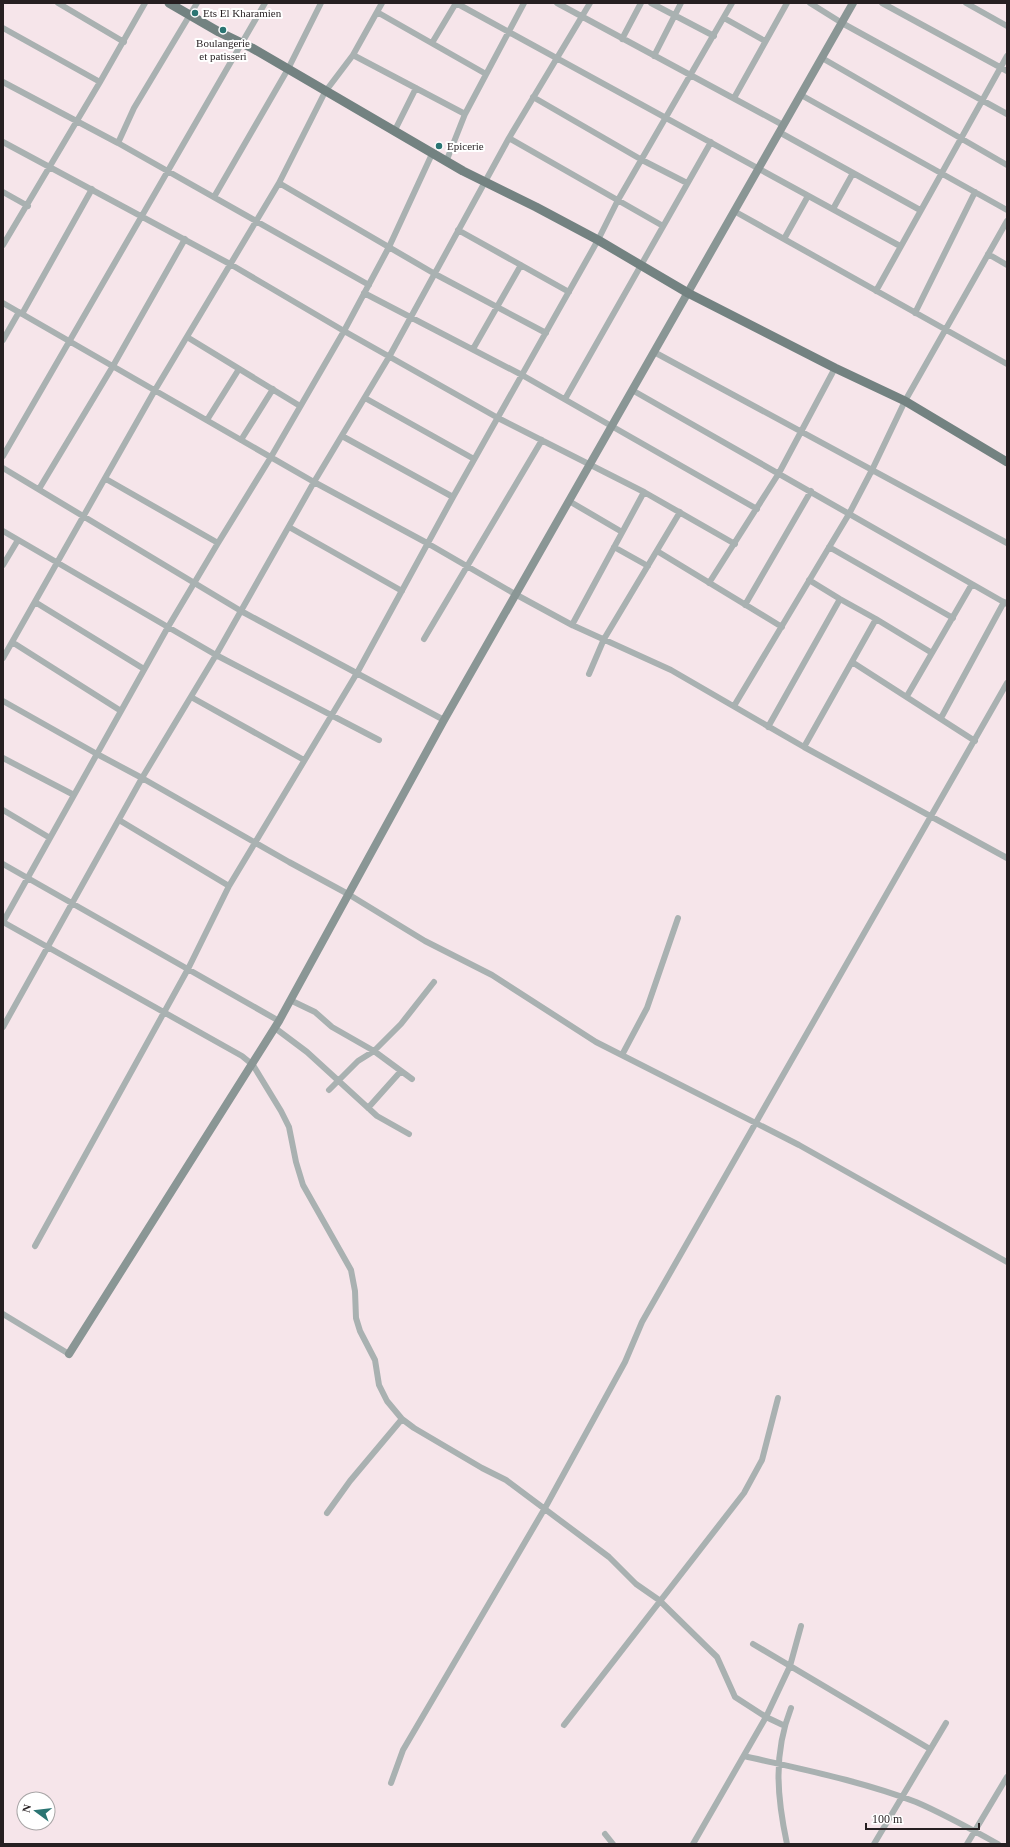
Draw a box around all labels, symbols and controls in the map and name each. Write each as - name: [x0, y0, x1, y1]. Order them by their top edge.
- place label: Ets El Kharamien: [203, 7, 282, 19]
- marker: Ets El Kharamien: [190, 8, 200, 18]
- marker: Boulangerie et patisseri: [218, 25, 228, 35]
- place label: Boulangerie et patisseri: [196, 37, 250, 62]
- place label: Epicerie: [447, 140, 484, 152]
- marker: Epicerie: [434, 141, 444, 151]
- north arrow: [16, 1791, 56, 1831]
- text: N: [20, 1803, 33, 1814]
- scale bar: [866, 1805, 979, 1831]
- text: 100 m: [872, 1812, 903, 1826]

